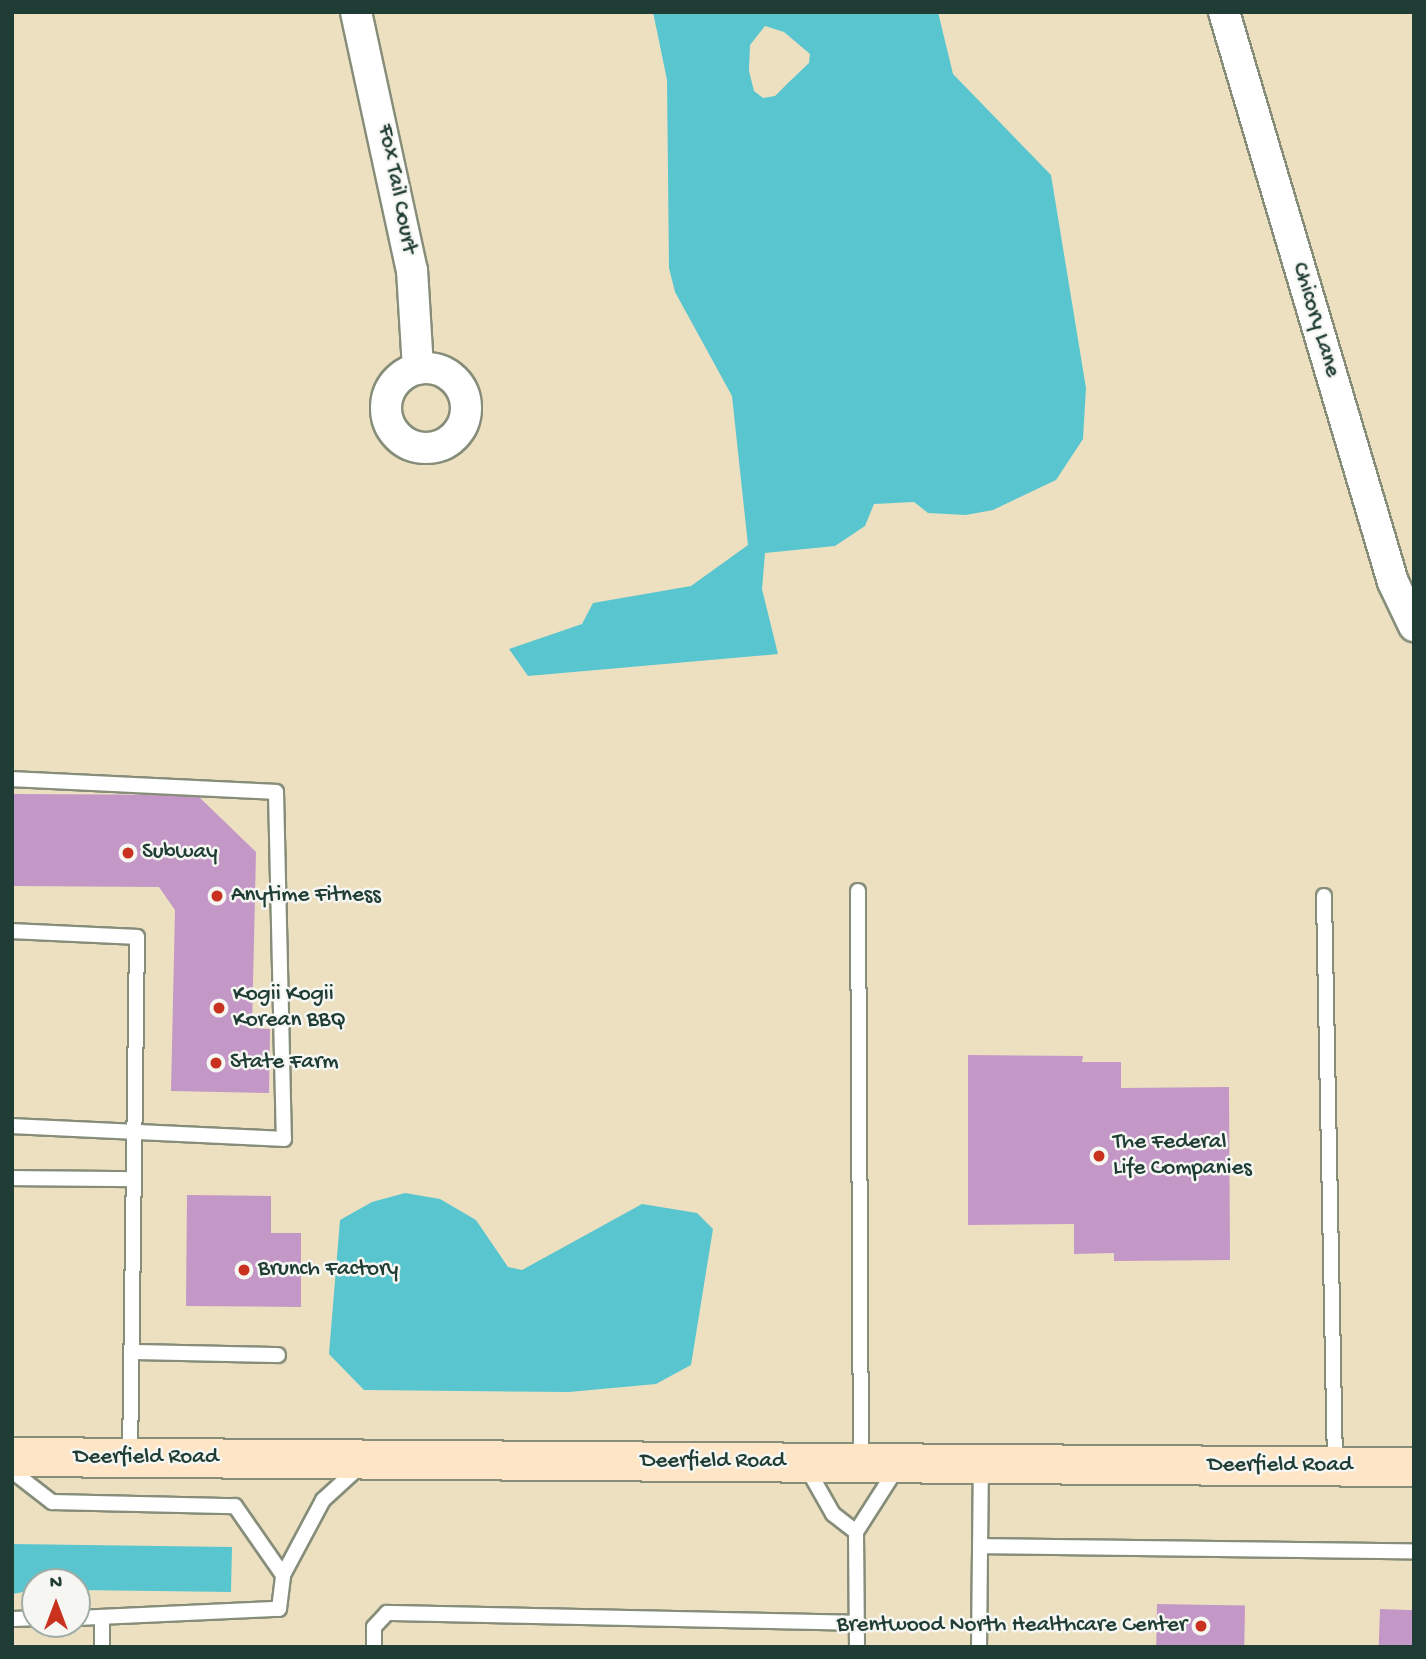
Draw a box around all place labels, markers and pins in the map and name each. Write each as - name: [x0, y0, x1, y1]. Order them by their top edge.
- place label: Subway: [142, 839, 218, 867]
- marker: Subway: [120, 845, 136, 861]
- place label: Anytime Fitness: [231, 882, 381, 910]
- marker: Anytime Fitness: [209, 888, 225, 904]
- place label: Kogii Kogii Korean BBQ: [233, 981, 346, 1035]
- marker: Kogii Kogii Korean BBQ: [211, 1000, 227, 1016]
- place label: State Farm: [230, 1049, 339, 1077]
- marker: State Farm: [208, 1055, 224, 1071]
- place label: The Federal Life Companies: [1113, 1129, 1252, 1183]
- marker: The Federal Life Companies: [1091, 1148, 1107, 1164]
- place label: Brunch Factory: [258, 1256, 398, 1284]
- marker: Brunch Factory: [236, 1262, 252, 1278]
- place label: Brentwood North Healthcare Center: [837, 1612, 1187, 1640]
- marker: Brentwood North Healthcare Center: [1193, 1618, 1209, 1634]

